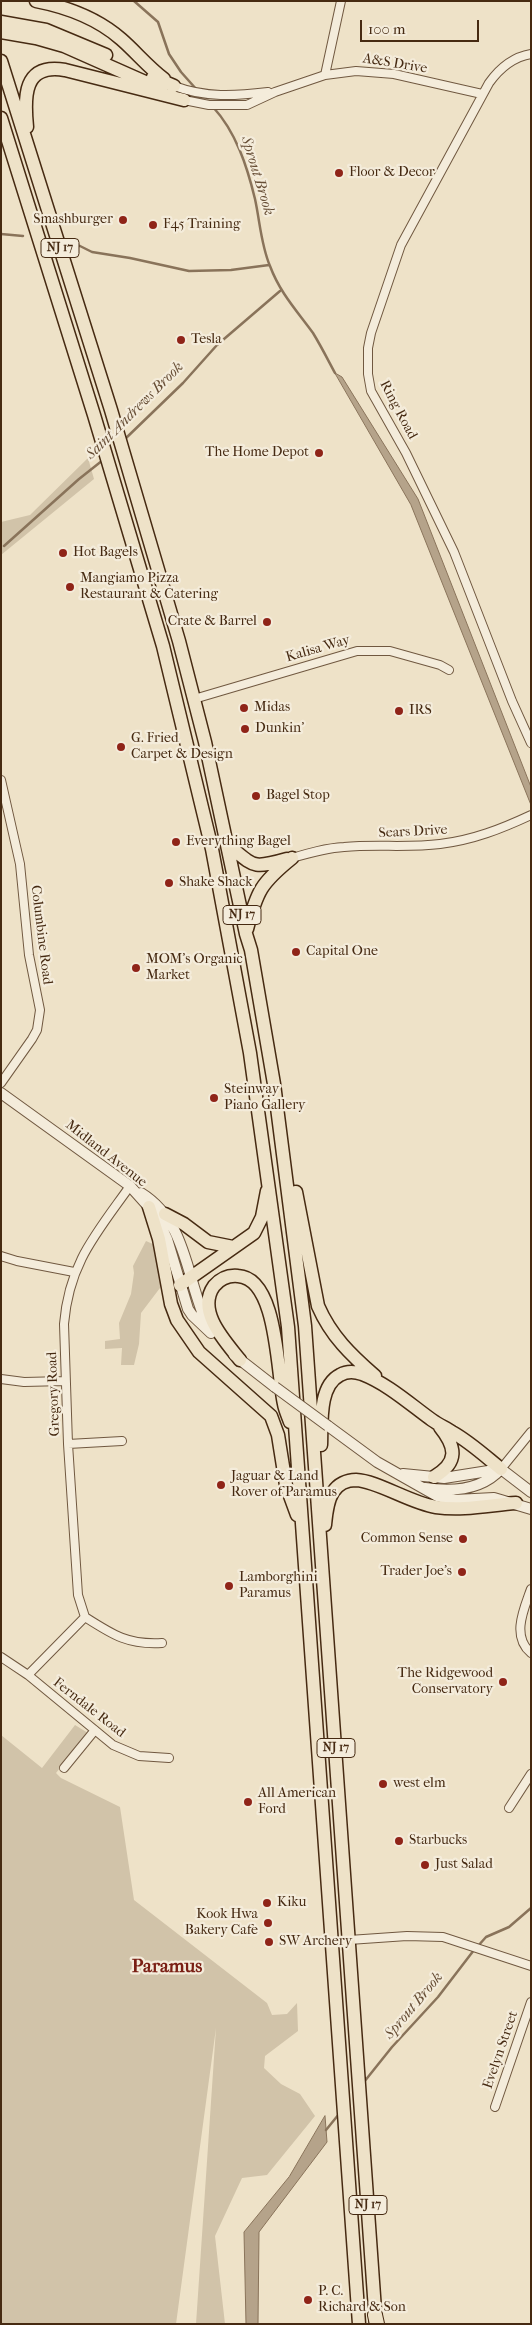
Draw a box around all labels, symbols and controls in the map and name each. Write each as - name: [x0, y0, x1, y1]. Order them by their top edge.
- scale bar: [362, 10, 481, 42]
- text: 100 m: [368, 20, 406, 38]
- street label: A&S Drive: [362, 51, 428, 77]
- water label: Sprout Brook: [236, 134, 278, 218]
- place label: Floor & Decor: [349, 165, 435, 181]
- marker: Floor & Decor: [333, 167, 345, 179]
- place label: Smashburger: [33, 212, 113, 228]
- marker: Smashburger: [117, 214, 129, 226]
- place label: F45 Training: [163, 217, 240, 233]
- marker: F45 Training: [147, 219, 159, 231]
- road number: NJ 17: [41, 238, 79, 258]
- place label: Tesla: [191, 332, 222, 348]
- marker: Tesla: [175, 334, 187, 346]
- water label: Saint Andrews Brook: [82, 358, 188, 464]
- street label: Ring Road: [376, 378, 420, 442]
- place label: The Home Depot: [205, 445, 309, 461]
- marker: The Home Depot: [313, 447, 325, 459]
- place label: Hot Bagels: [73, 545, 138, 561]
- marker: Hot Bagels: [57, 547, 69, 559]
- place label: Mangiamo Pizza Restaurant & Catering: [80, 571, 218, 604]
- marker: Mangiamo Pizza Restaurant & Catering: [64, 581, 76, 593]
- place label: Crate & Barrel: [168, 614, 257, 630]
- marker: Crate & Barrel: [261, 616, 273, 628]
- street label: Kalisa Way: [284, 632, 352, 666]
- place label: Midas: [254, 700, 290, 716]
- marker: Midas: [238, 702, 250, 714]
- place label: IRS: [409, 703, 432, 719]
- marker: IRS: [393, 705, 405, 717]
- place label: Dunkin': [255, 721, 304, 737]
- marker: Dunkin': [239, 723, 251, 735]
- place label: G. Fried Carpet & Design: [131, 731, 233, 764]
- marker: G. Fried Carpet & Design: [115, 741, 127, 753]
- place label: Bagel Stop: [266, 788, 330, 804]
- marker: Bagel Stop: [250, 790, 262, 802]
- street label: Sears Drive: [378, 822, 448, 842]
- place label: Everything Bagel: [186, 834, 291, 850]
- marker: Everything Bagel: [170, 836, 182, 848]
- place label: Shake Shack: [179, 875, 252, 891]
- marker: Shake Shack: [163, 877, 175, 889]
- street label: Columbine Road: [27, 884, 55, 986]
- road number: NJ 17: [223, 906, 261, 924]
- place label: Capital One: [306, 944, 378, 960]
- marker: Capital One: [290, 946, 302, 958]
- place label: MOM's Organic Market: [146, 952, 243, 984]
- marker: MOM's Organic Market: [130, 962, 142, 974]
- place label: Steinway Piano Gallery: [224, 1082, 306, 1114]
- marker: Steinway Piano Gallery: [208, 1092, 220, 1104]
- street label: Midland Avenue: [62, 1117, 150, 1191]
- street label: Gregory Road: [44, 1351, 64, 1437]
- place label: Jaguar & Land Rover of Paramus: [231, 1469, 337, 1501]
- marker: Jaguar & Land Rover of Paramus: [215, 1479, 227, 1491]
- place label: Common Sense: [361, 1531, 453, 1547]
- marker: Common Sense: [457, 1533, 469, 1545]
- place label: Trader Joe's: [381, 1564, 452, 1580]
- marker: Trader Joe's: [456, 1566, 468, 1578]
- place label: Lamborghini Paramus: [239, 1570, 318, 1602]
- marker: Lamborghini Paramus: [223, 1580, 235, 1592]
- place label: The Ridgewood Conservatory: [398, 1666, 493, 1698]
- street label: Ferndale Road: [49, 1674, 129, 1742]
- marker: The Ridgewood Conservatory: [497, 1676, 509, 1688]
- road number: NJ 17: [317, 1739, 355, 1758]
- place label: west elm: [393, 1776, 446, 1792]
- marker: west elm: [377, 1778, 389, 1790]
- place label: All American Ford: [258, 1786, 336, 1818]
- marker: All American Ford: [242, 1796, 254, 1808]
- place label: Starbucks: [409, 1833, 467, 1849]
- marker: Starbucks: [393, 1835, 405, 1847]
- place label: Just Salad: [435, 1857, 493, 1873]
- marker: Just Salad: [419, 1859, 431, 1871]
- place label: Kiku: [277, 1895, 306, 1911]
- marker: Kiku: [261, 1897, 273, 1909]
- place label: Kook Hwa Bakery Cafe: [185, 1907, 258, 1940]
- marker: Kook Hwa Bakery Cafe: [262, 1917, 274, 1929]
- place label: SW Archery: [279, 1934, 352, 1950]
- marker: SW Archery: [263, 1936, 275, 1948]
- district label: Paramus: [132, 1956, 202, 1978]
- water label: Sprout Brook: [381, 1969, 447, 2043]
- street label: Evelyn Street: [480, 2009, 522, 2091]
- road number: NJ 17: [349, 2196, 387, 2214]
- place label: P. C. Richard & Son: [318, 2284, 406, 2316]
- marker: P. C. Richard & Son: [302, 2294, 314, 2306]

